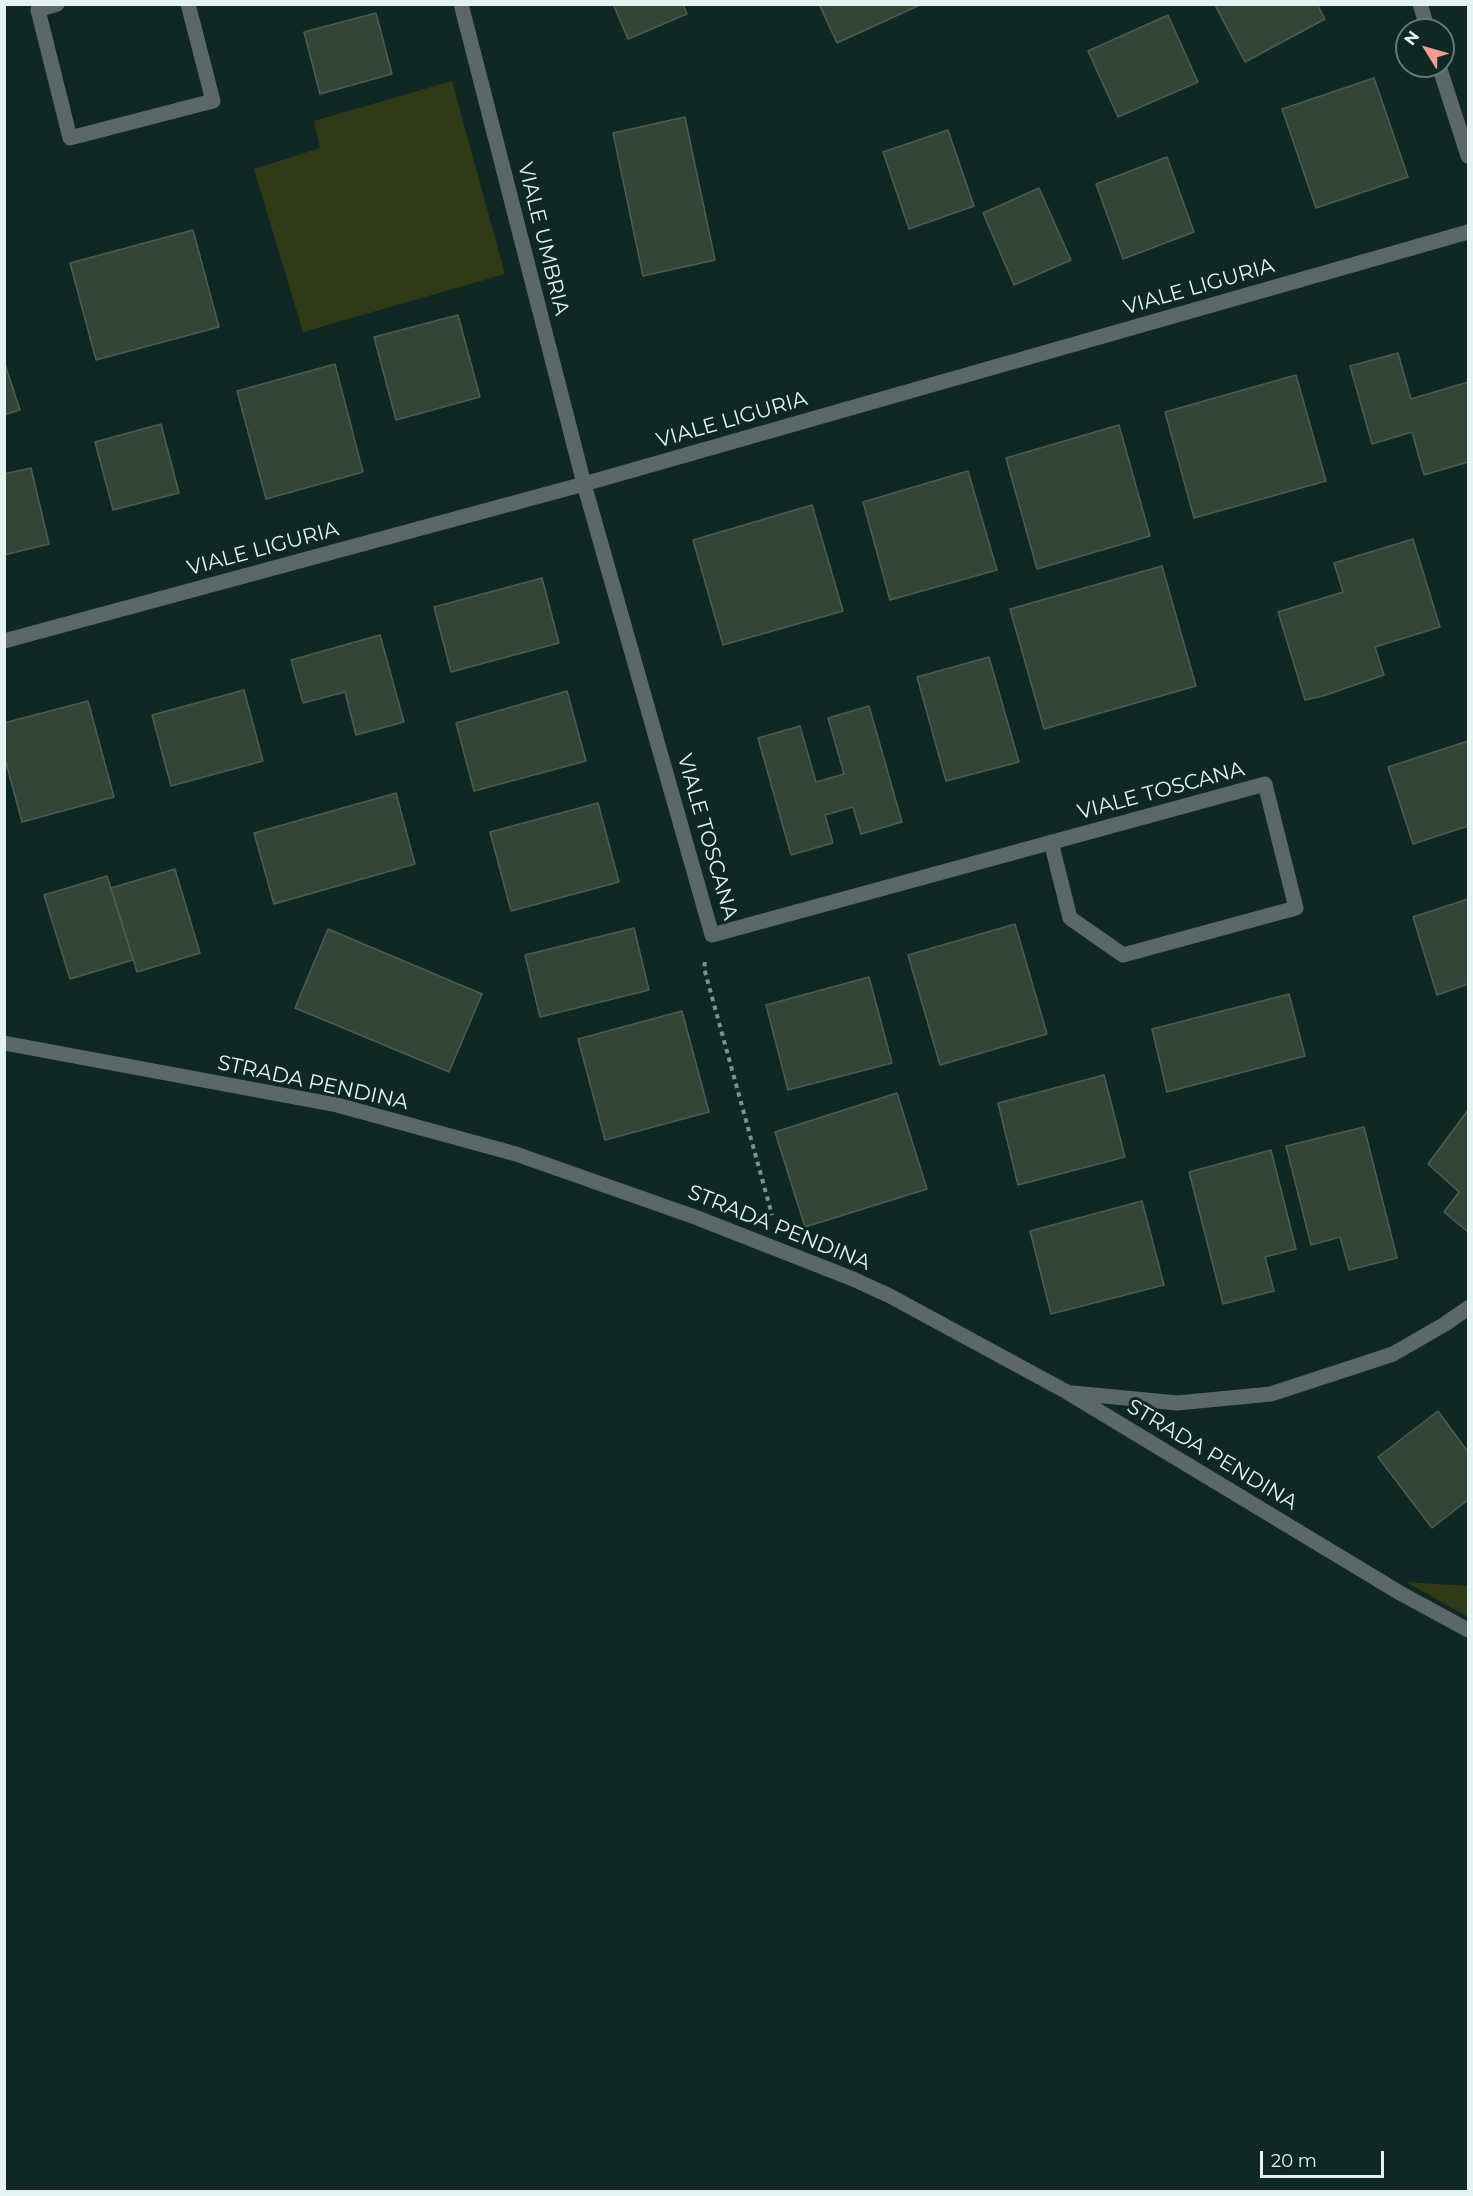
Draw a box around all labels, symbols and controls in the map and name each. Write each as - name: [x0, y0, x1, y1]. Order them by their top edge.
- north arrow: [1395, 18, 1455, 78]
- text: N: [1400, 27, 1423, 49]
- street label: VIALE UMBRIA: [512, 160, 574, 318]
- street label: VIALE LIGURIA: [1121, 253, 1277, 321]
- street label: VIALE LIGURIA: [654, 386, 810, 454]
- street label: VIALE LIGURIA: [184, 517, 342, 581]
- street label: VIALE TOSCANA: [671, 751, 743, 923]
- street label: VIALE TOSCANA: [1075, 757, 1247, 825]
- street label: STRADA PENDINA: [215, 1050, 411, 1116]
- street label: STRADA PENDINA: [684, 1180, 874, 1276]
- street label: STRADA PENDINA: [1122, 1394, 1302, 1516]
- scale bar: [1263, 2139, 1388, 2177]
- text: 20 m: [1271, 2150, 1317, 2172]

